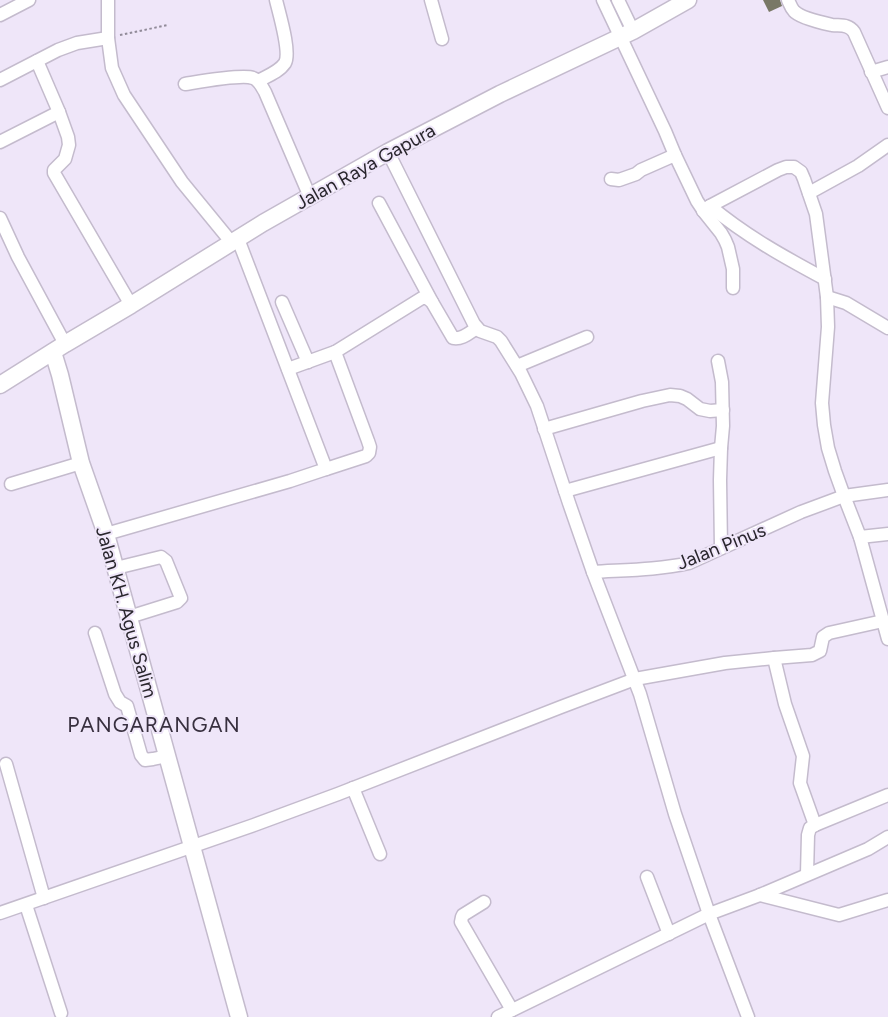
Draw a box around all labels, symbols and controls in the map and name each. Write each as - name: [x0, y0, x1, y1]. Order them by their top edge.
- street label: Jalan Raya Gapura: [291, 118, 439, 214]
- street label: Jalan Pinus: [673, 518, 769, 575]
- street label: Jalan KH. Agus Salim: [91, 524, 162, 701]
- district label: PANGARANGAN: [67, 712, 241, 737]

